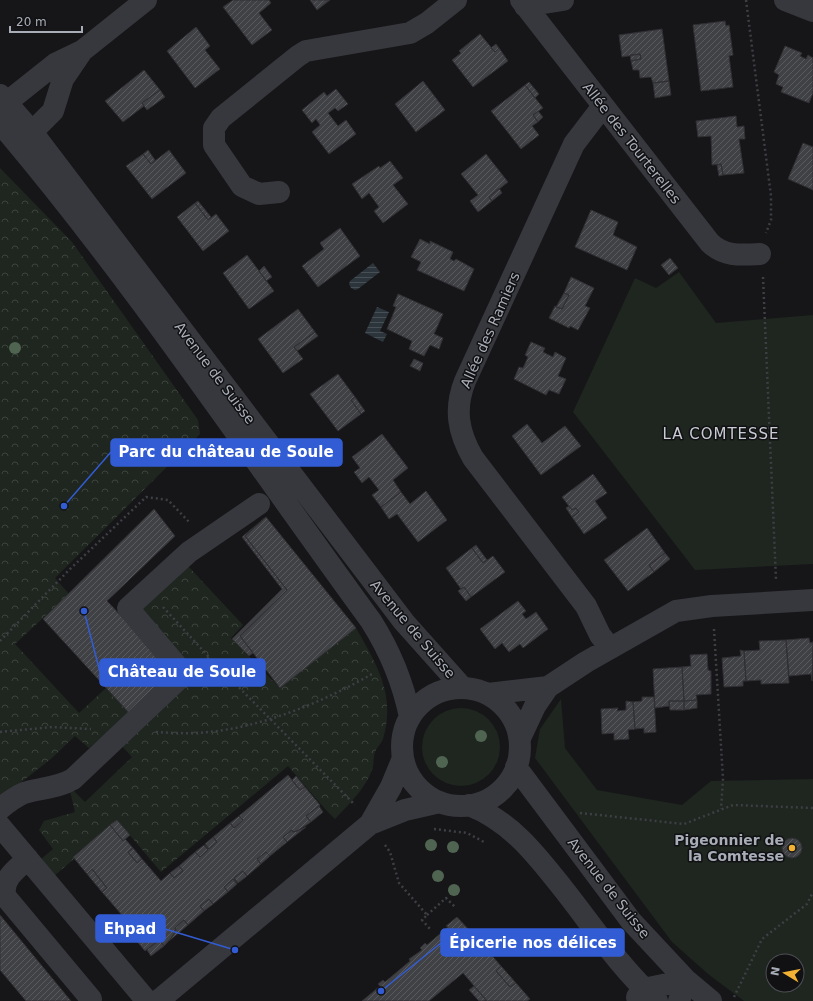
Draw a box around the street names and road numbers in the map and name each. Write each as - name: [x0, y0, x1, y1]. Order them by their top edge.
- street label: Allée des Tourterelles: [580, 79, 684, 207]
- street label: Allée des Ramiers: [457, 269, 523, 391]
- street label: Avenue de Suisse: [172, 319, 258, 427]
- street label: Avenue de Suisse: [367, 577, 459, 681]
- street label: Avenue de Suisse: [565, 835, 653, 941]

